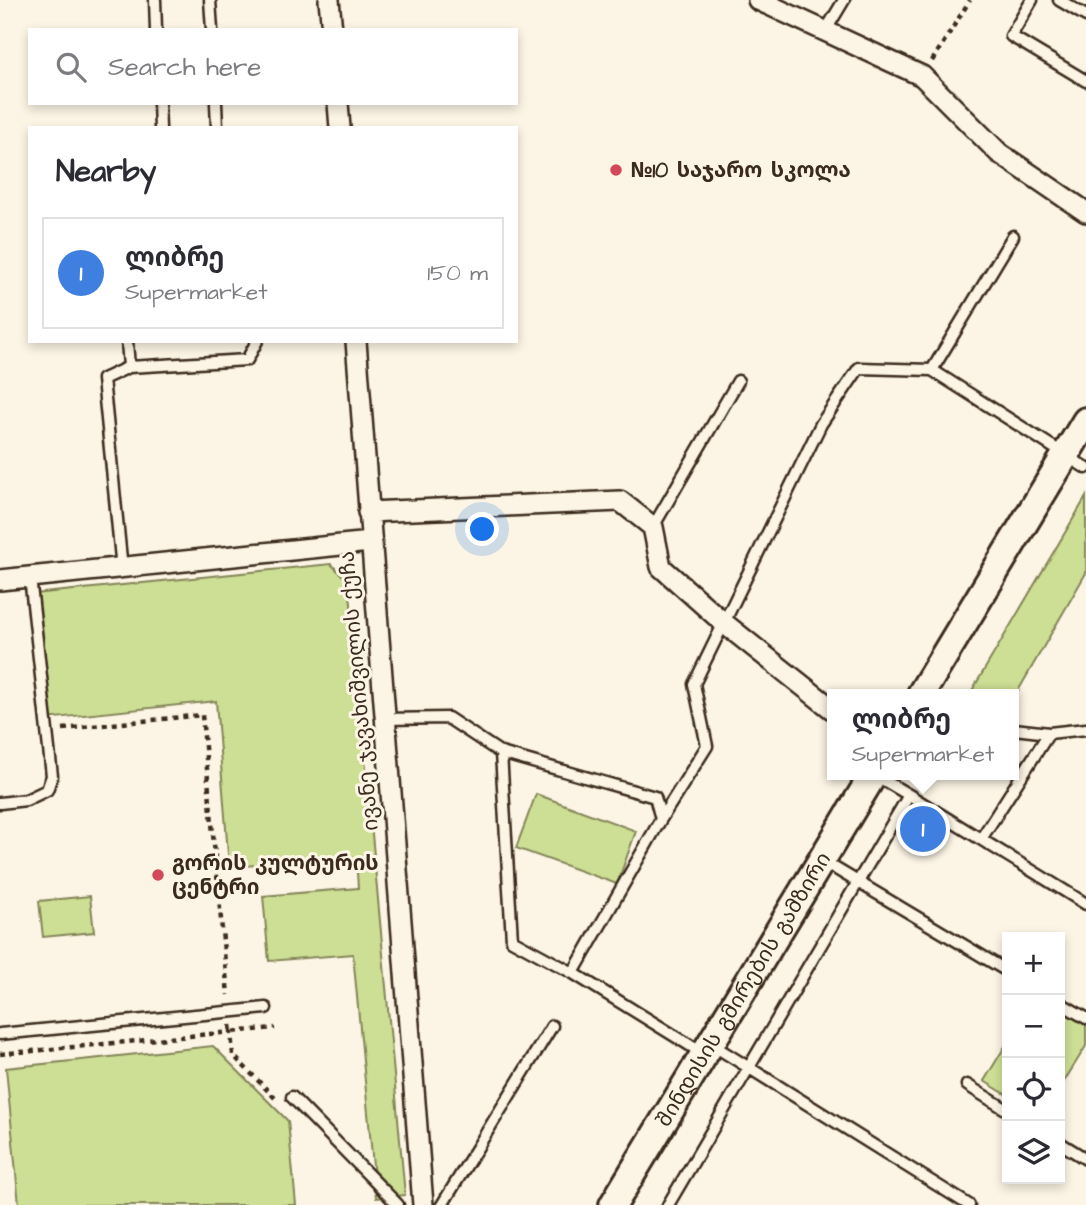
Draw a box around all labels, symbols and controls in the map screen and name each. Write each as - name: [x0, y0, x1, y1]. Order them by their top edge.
- search box: [28, 28, 518, 105]
- icon: search: [52, 48, 90, 86]
- text: Search here: [108, 49, 261, 85]
- text: Nearby: [56, 151, 156, 193]
- place label: №10 საჯარო სკოლა: [630, 156, 851, 185]
- marker: №10 საჯარო სკოლა: [608, 162, 624, 178]
- text: ლიბრე: [125, 240, 224, 276]
- text: 1: [80, 257, 82, 289]
- text: 150 m: [427, 257, 488, 289]
- text: Supermarket: [125, 276, 268, 308]
- your location: [465, 512, 499, 546]
- street label: ივანე ჯავახიშვილის ქუჩა: [332, 550, 386, 832]
- popup: [827, 689, 1019, 780]
- text: ლიბრე: [852, 702, 951, 738]
- text: Supermarket: [852, 738, 994, 770]
- pin: 1: [900, 803, 946, 855]
- street label: შინდისის გმირების გამზირი: [649, 847, 838, 1132]
- place label: გორის კულტურის ცენტრი: [172, 849, 379, 902]
- marker: გორის კულტურის ცენტრი: [150, 867, 166, 883]
- map controls: [1002, 932, 1065, 1184]
- button: +: [1002, 932, 1065, 995]
- button: −: [1002, 995, 1065, 1058]
- button: locate: [1002, 1058, 1065, 1121]
- button: layers: [1002, 1121, 1065, 1184]

